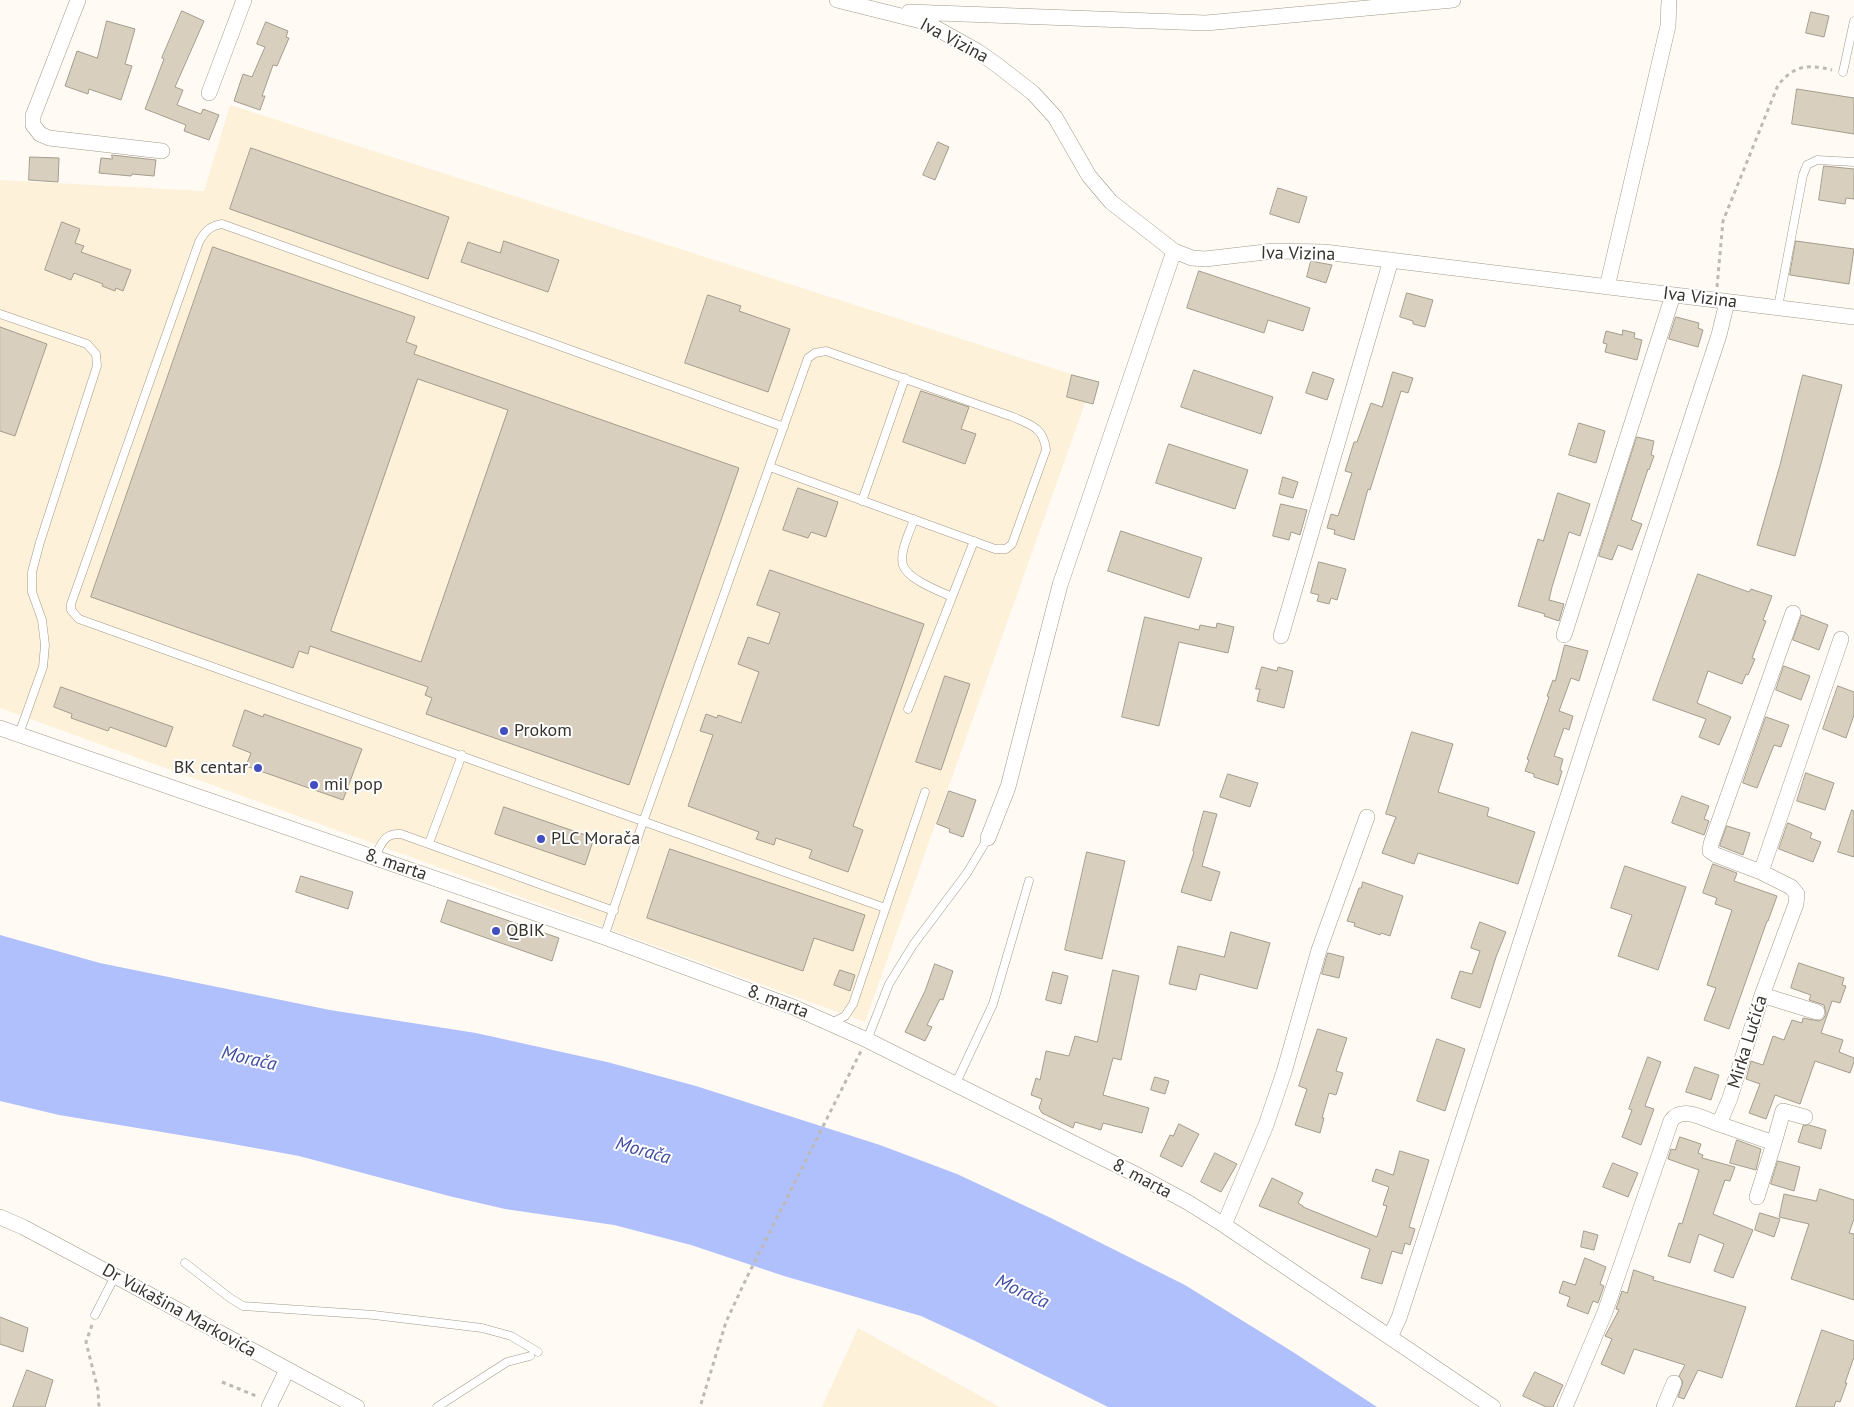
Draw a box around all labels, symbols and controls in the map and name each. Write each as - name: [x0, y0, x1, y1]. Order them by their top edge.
- street label: Iva Vizina: [916, 14, 992, 68]
- street label: Iva Vizina: [1261, 243, 1335, 265]
- street label: Iva Vizina: [1662, 283, 1738, 313]
- place label: Prokom: [514, 720, 572, 742]
- marker: Prokom: [498, 725, 510, 737]
- place label: BK centar: [174, 757, 248, 779]
- marker: BK centar: [252, 762, 264, 774]
- place label: mil pop: [324, 774, 383, 796]
- marker: mil pop: [308, 779, 320, 791]
- place label: PLC Morača: [551, 828, 640, 850]
- marker: PLC Morača: [535, 833, 547, 845]
- street label: 8. marta: [362, 844, 430, 886]
- place label: QBIK: [506, 920, 545, 942]
- marker: QBIK: [490, 925, 502, 937]
- street label: 8. marta: [744, 981, 812, 1023]
- street label: Mirka Lučića: [1724, 993, 1772, 1091]
- water label: Morača: [219, 1042, 279, 1076]
- water label: Morača: [613, 1132, 673, 1170]
- street label: 8. marta: [1109, 1155, 1175, 1203]
- street label: Dr Vukašina Markovića: [98, 1260, 260, 1362]
- water label: Morača: [992, 1270, 1052, 1314]

